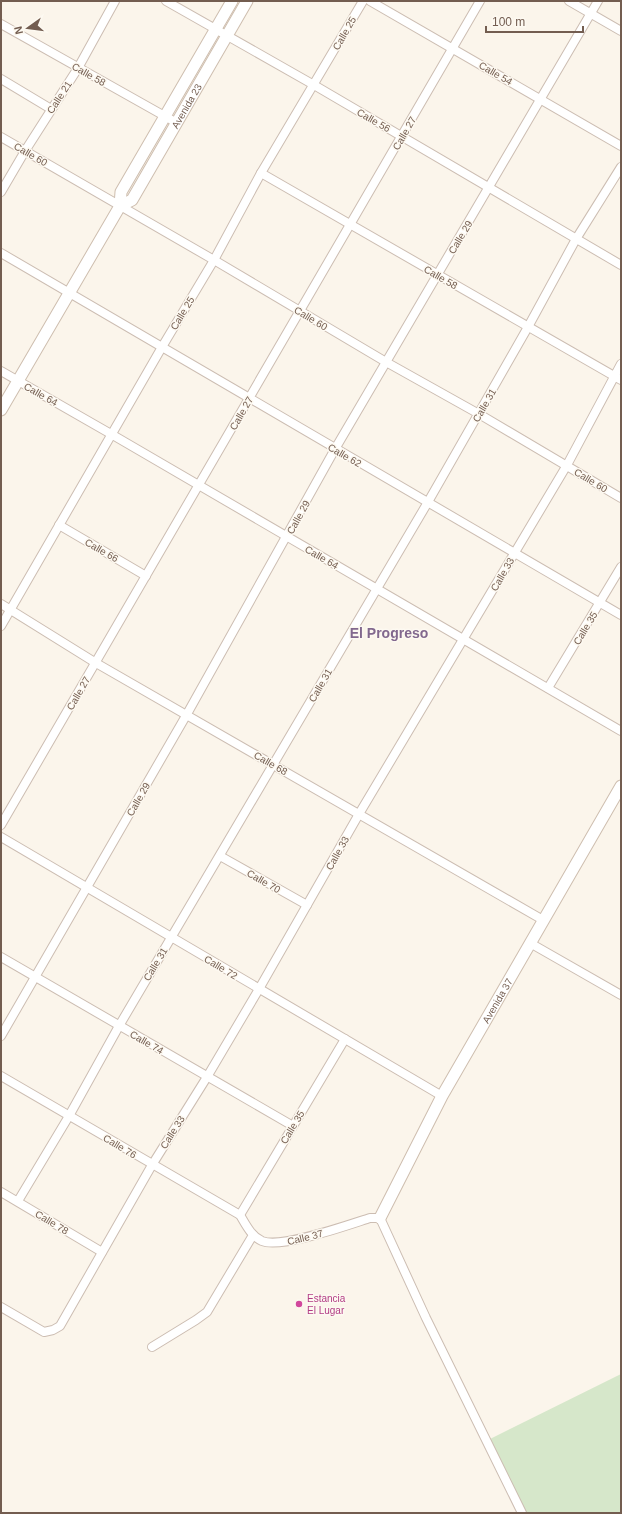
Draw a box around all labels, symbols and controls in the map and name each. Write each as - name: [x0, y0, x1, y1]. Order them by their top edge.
- north arrow: [8, 8, 48, 48]
- scale bar: [486, 8, 583, 34]
- street label: Calle 25: [330, 14, 359, 52]
- text: 100 m: [492, 15, 525, 29]
- text: N: [12, 25, 25, 36]
- street label: Calle 54: [477, 59, 515, 88]
- street label: Calle 58: [70, 61, 108, 88]
- street label: Calle 21: [45, 79, 74, 116]
- street label: Avenida 23: [170, 82, 204, 131]
- street label: Calle 56: [355, 106, 393, 135]
- street label: Calle 27: [390, 114, 419, 152]
- street label: Calle 60: [12, 140, 50, 169]
- street label: Calle 29: [446, 218, 475, 256]
- street label: Calle 58: [422, 263, 460, 292]
- street label: Calle 25: [168, 294, 197, 332]
- street label: Calle 60: [292, 304, 330, 333]
- street label: Calle 64: [22, 381, 60, 408]
- street label: Calle 31: [470, 386, 499, 424]
- street label: Calle 27: [227, 394, 256, 432]
- street label: Calle 62: [326, 441, 364, 470]
- street label: Calle 60: [572, 466, 610, 495]
- street label: Calle 29: [285, 498, 312, 536]
- street label: Calle 66: [83, 536, 121, 565]
- street label: Calle 64: [303, 543, 341, 572]
- street label: Calle 33: [488, 555, 517, 593]
- street label: Calle 35: [571, 609, 600, 647]
- district label: El Progreso: [350, 625, 428, 641]
- street label: Calle 31: [306, 666, 335, 704]
- street label: Calle 27: [64, 674, 93, 712]
- street label: Calle 68: [252, 749, 290, 778]
- street label: Calle 29: [124, 780, 153, 818]
- street label: Calle 33: [324, 834, 351, 872]
- street label: Calle 70: [245, 867, 283, 896]
- street label: Calle 31: [141, 945, 170, 983]
- street label: Calle 72: [202, 953, 240, 982]
- street label: Avenida 37: [480, 976, 515, 1025]
- street label: Calle 74: [128, 1028, 166, 1057]
- street label: Calle 35: [278, 1108, 307, 1146]
- street label: Calle 33: [158, 1113, 187, 1151]
- street label: Calle 76: [101, 1132, 139, 1161]
- street label: Calle 78: [33, 1208, 71, 1237]
- street label: Calle 37: [286, 1228, 325, 1247]
- place label: Estancia El Lugar: [307, 1293, 346, 1316]
- marker: Estancia El Lugar: [294, 1299, 304, 1309]

